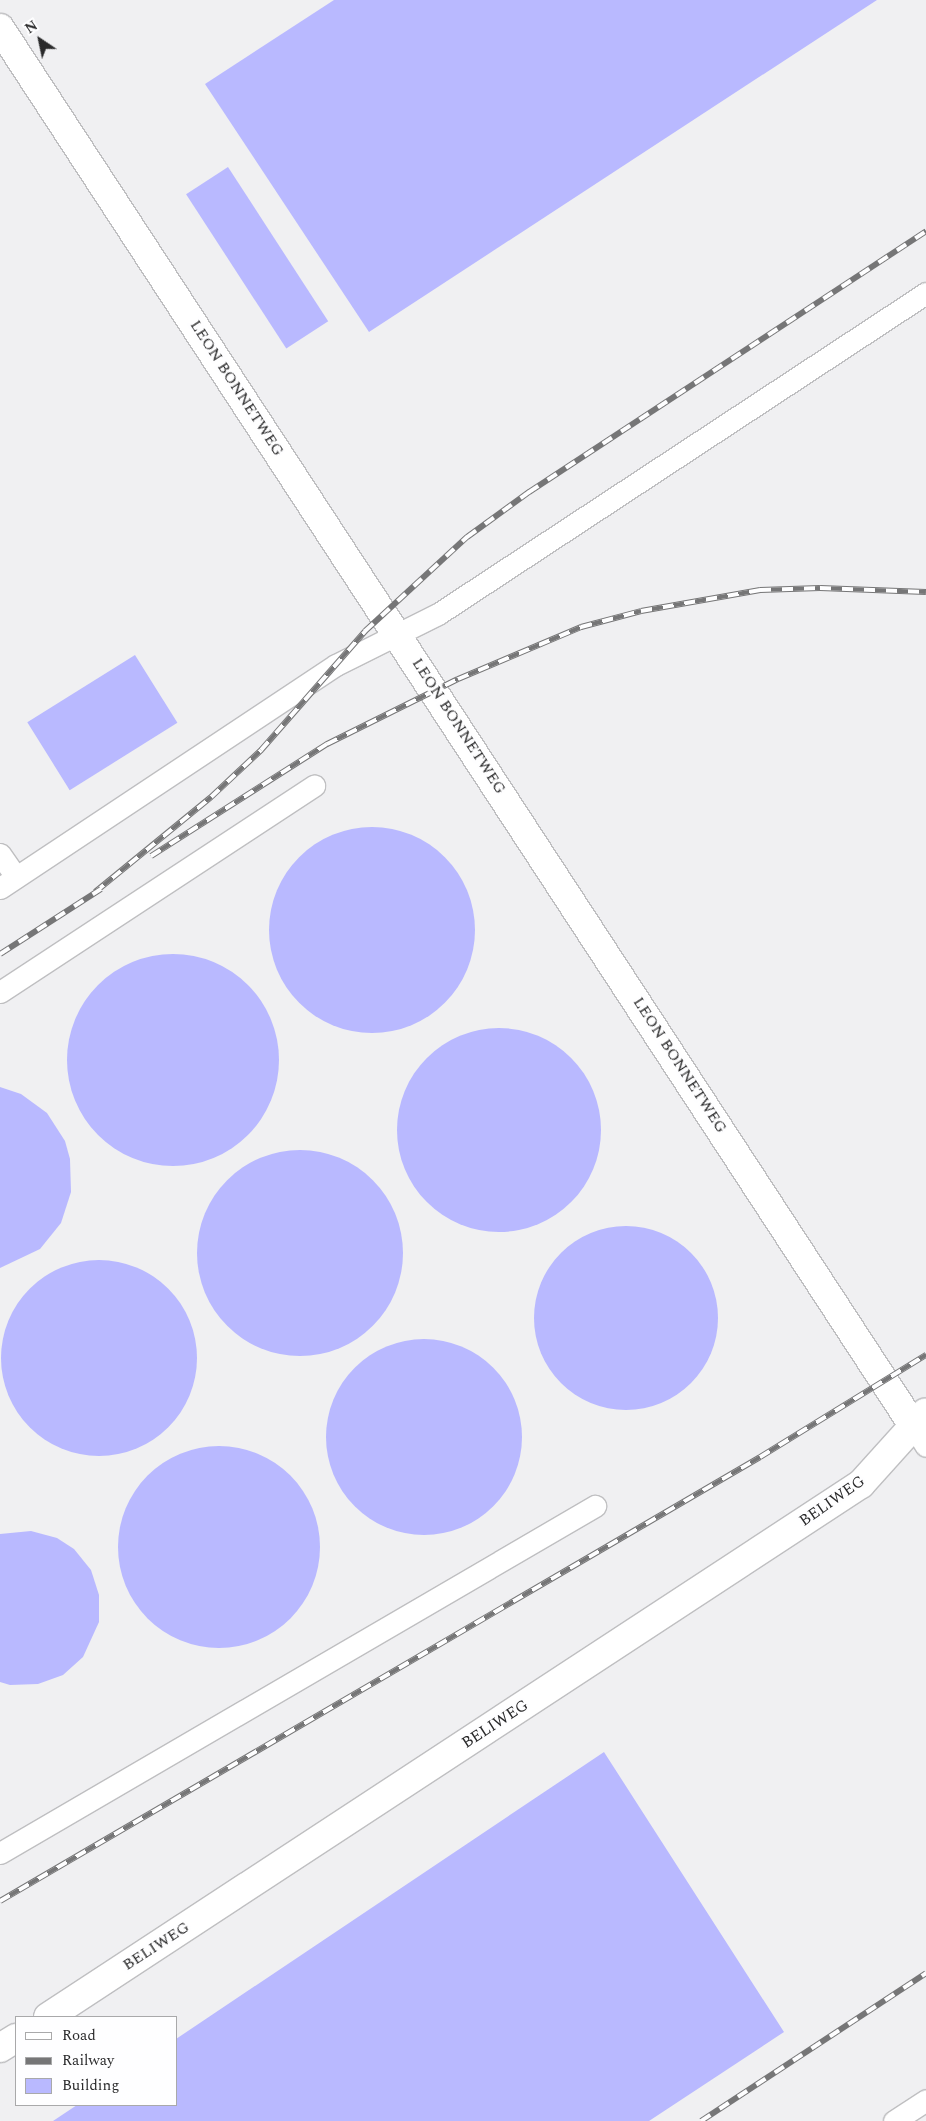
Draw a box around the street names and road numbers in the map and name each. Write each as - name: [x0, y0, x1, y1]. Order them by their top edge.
- street label: LEON BONNETWEG: [186, 316, 288, 460]
- street label: LEON BONNETWEG: [408, 654, 510, 798]
- street label: LEON BONNETWEG: [629, 993, 731, 1137]
- street label: BELIWEG: [796, 1471, 868, 1531]
- street label: BELIWEG: [458, 1695, 532, 1753]
- street label: BELIWEG: [119, 1917, 193, 1975]

